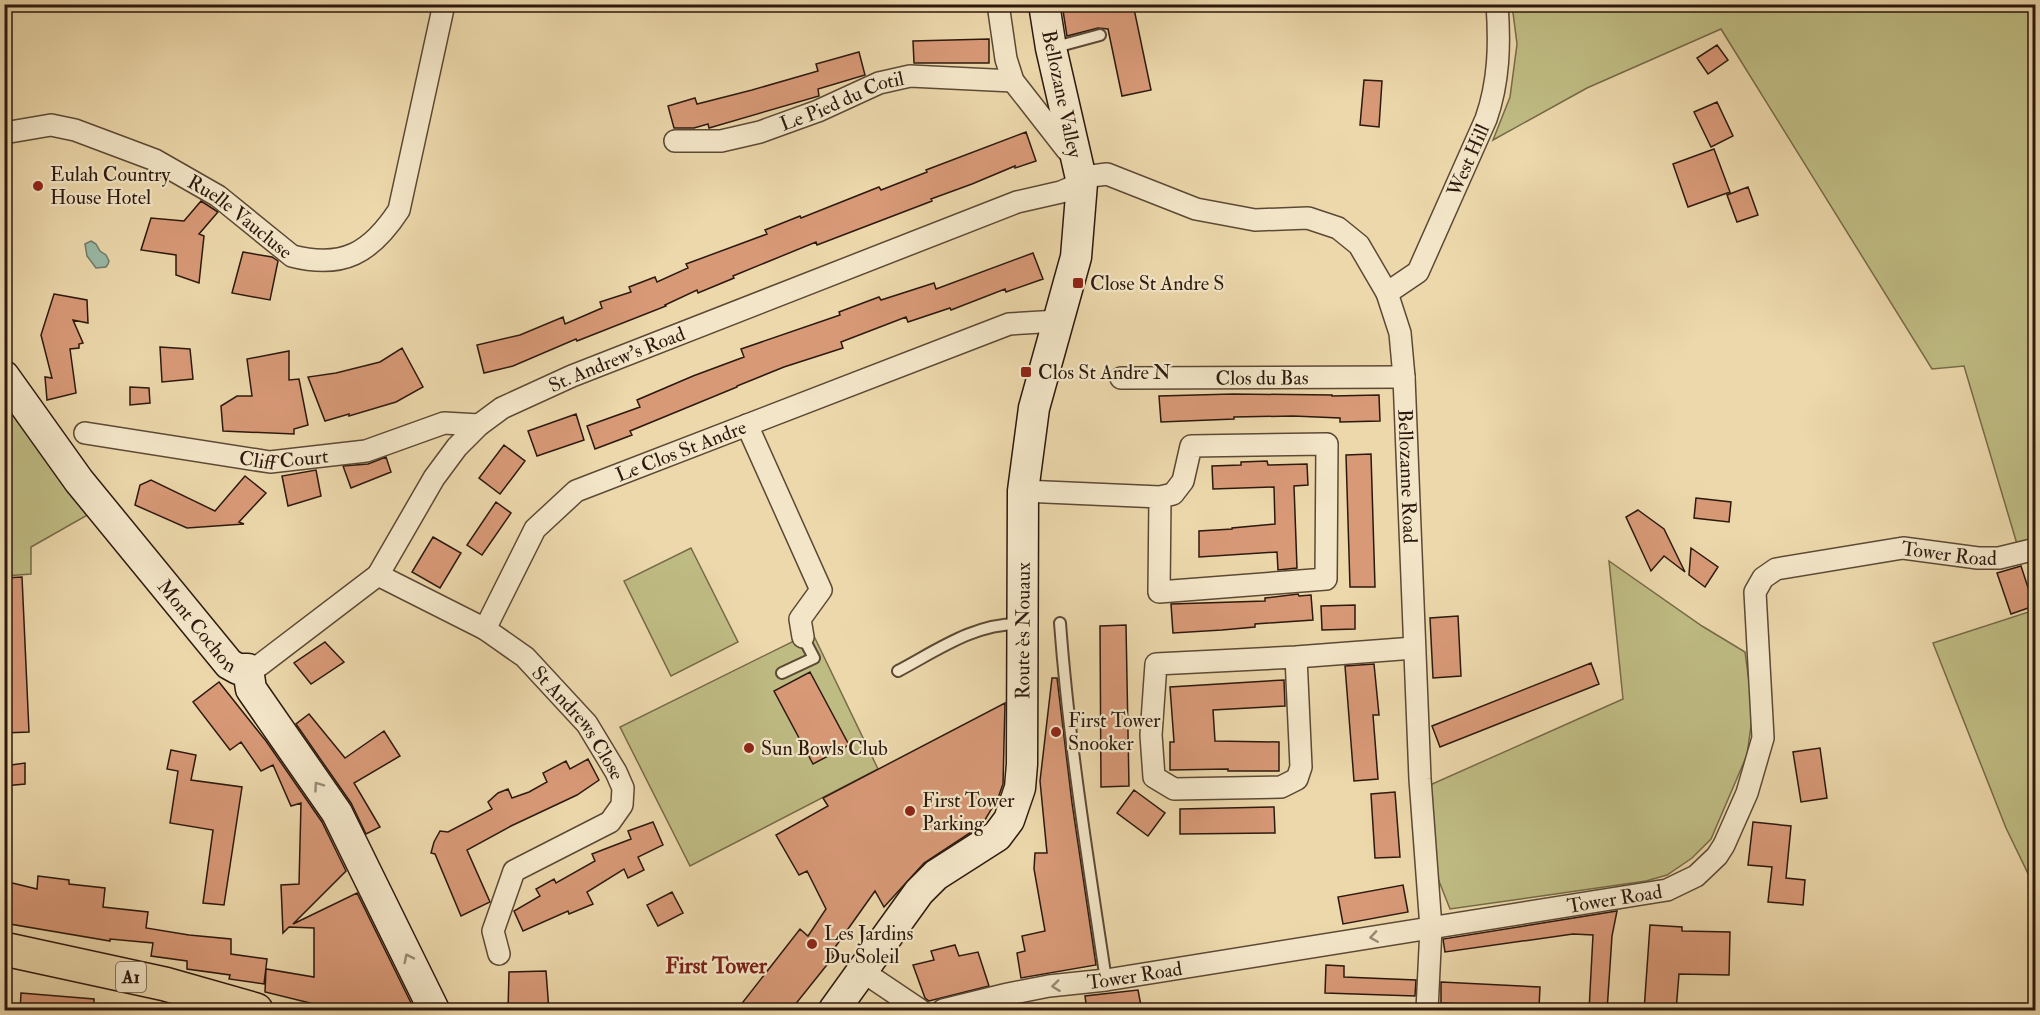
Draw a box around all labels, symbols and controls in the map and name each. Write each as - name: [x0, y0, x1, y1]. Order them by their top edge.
- street label: Bellozane Valley: [1036, 28, 1088, 161]
- street label: Le Pied du Cotil: [776, 65, 906, 136]
- street label: West Hill: [1440, 120, 1495, 201]
- place label: Eulah Country House Hotel: [50, 162, 172, 210]
- street label: Ruelle Vaucluse: [183, 169, 298, 264]
- marker: Eulah Country House Hotel: [31, 179, 45, 193]
- place label: Close St Andre S: [1090, 271, 1224, 296]
- marker: Close St Andre S: [1071, 276, 1085, 290]
- street label: St. Andrew's Road: [544, 321, 689, 398]
- place label: Clos St Andre N: [1038, 360, 1171, 385]
- marker: Clos St Andre N: [1019, 365, 1033, 379]
- street label: Clos du Bas: [1215, 365, 1309, 390]
- street label: Bellozanne Road: [1393, 409, 1423, 544]
- street label: Le Clos St Andre: [612, 414, 750, 487]
- street label: Cliff Court: [237, 443, 330, 476]
- street label: Tower Road: [1900, 535, 1997, 571]
- street label: Route ès Nouaux: [1010, 562, 1035, 700]
- street label: Mont Cochon: [152, 574, 241, 678]
- street label: St Andrews Close: [527, 660, 630, 783]
- place label: First Tower Snooker: [1068, 708, 1161, 756]
- marker: First Tower Snooker: [1049, 725, 1063, 739]
- place label: Sun Bowls Club: [761, 736, 888, 761]
- marker: Sun Bowls Club: [742, 741, 756, 755]
- one-way arrow: [314, 781, 325, 792]
- place label: First Tower Parking: [922, 788, 1015, 836]
- marker: First Tower Parking: [903, 804, 917, 818]
- street label: Tower Road: [1565, 878, 1664, 918]
- place label: Les Jardins Du Soleil: [824, 921, 914, 969]
- one-way arrow: [1369, 930, 1379, 943]
- marker: Les Jardins Du Soleil: [805, 937, 819, 951]
- district label: First Tower: [665, 952, 768, 980]
- one-way arrow: [404, 953, 416, 964]
- street label: Tower Road: [1086, 955, 1184, 994]
- road number: A1: [116, 962, 146, 992]
- one-way arrow: [1052, 979, 1061, 991]

